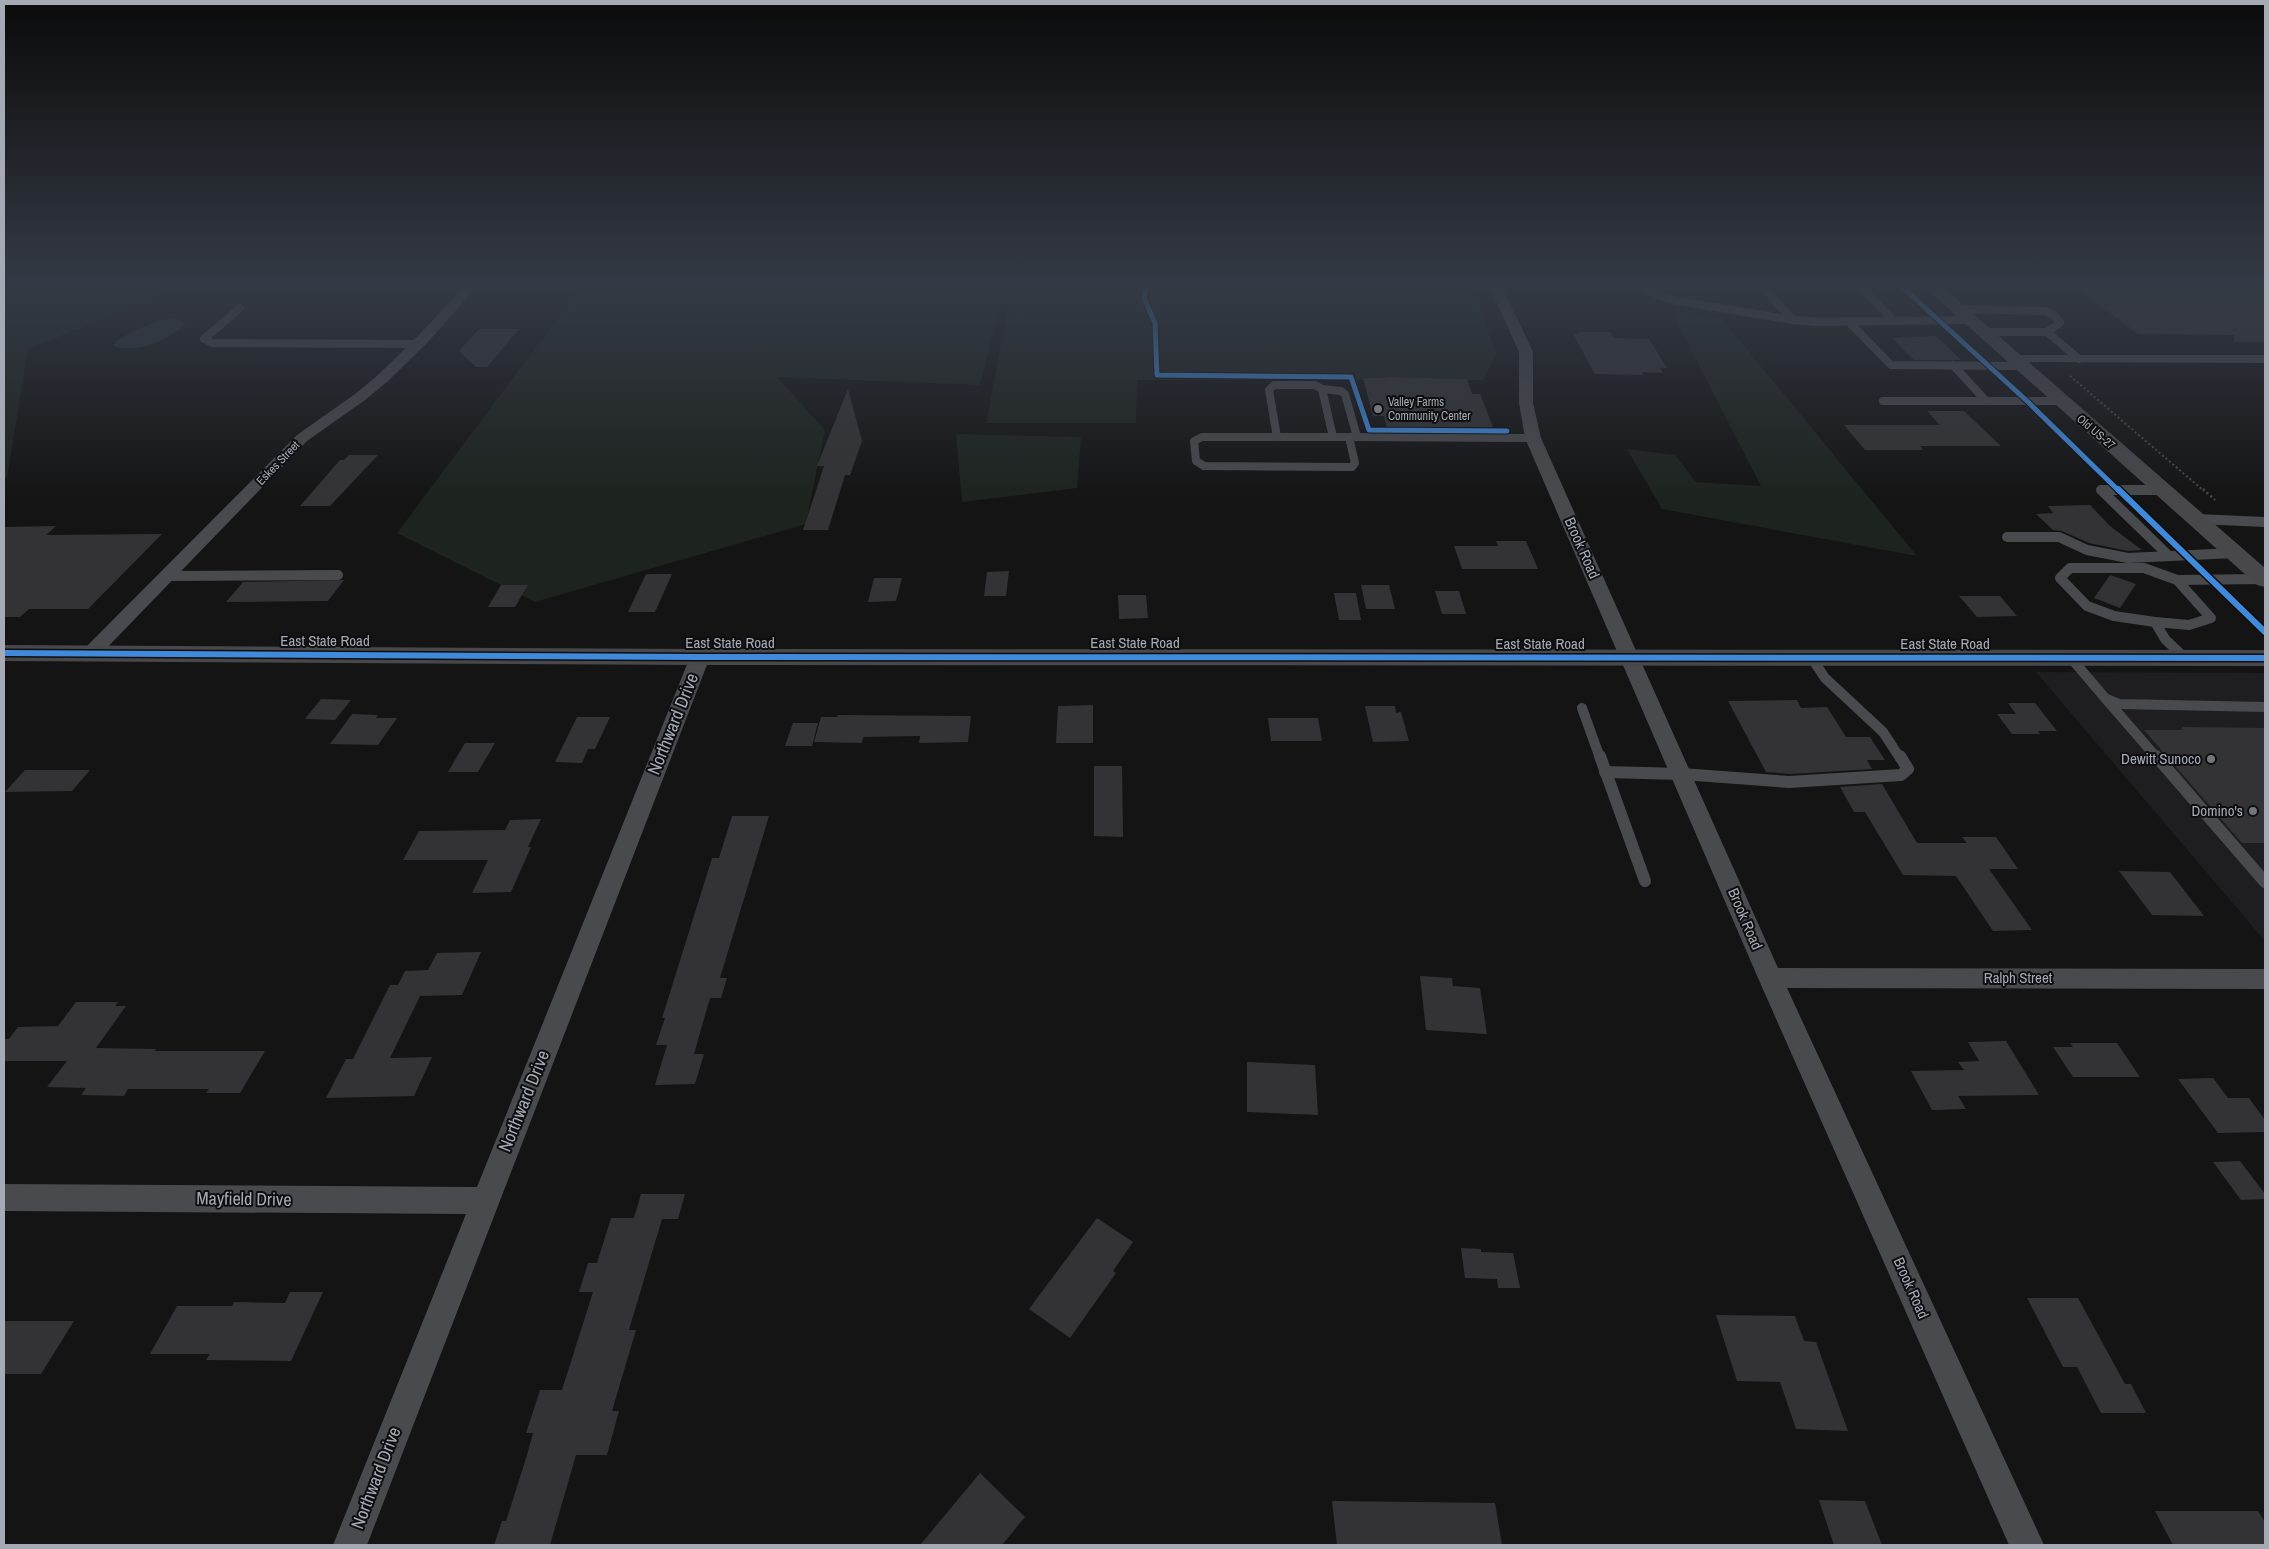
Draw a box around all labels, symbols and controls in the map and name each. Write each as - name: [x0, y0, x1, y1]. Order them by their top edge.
- place label: Valley Farms Community Center: [1388, 394, 1471, 424]
- marker: Valley Farms Community Center: [1372, 403, 1384, 415]
- street label: Old US-27: [2073, 411, 2119, 453]
- street label: Eskes Street: [253, 437, 303, 489]
- street label: Brook Road: [1560, 514, 1605, 582]
- street label: East State Road: [280, 630, 370, 651]
- street label: East State Road: [685, 632, 775, 653]
- street label: East State Road: [1090, 632, 1180, 653]
- street label: East State Road: [1495, 633, 1585, 654]
- street label: East State Road: [1900, 633, 1990, 654]
- street label: Northward Drive: [641, 669, 704, 778]
- place label: Dewitt Sunoco: [2121, 748, 2201, 769]
- marker: Dewitt Sunoco: [2205, 753, 2217, 765]
- place label: Domino's: [2191, 800, 2243, 821]
- marker: Domino's: [2247, 805, 2259, 817]
- street label: Brook Road: [1723, 885, 1768, 953]
- street label: Ralph Street: [1984, 967, 2053, 988]
- street label: Northward Drive: [492, 1046, 555, 1155]
- street label: Mayfield Drive: [196, 1185, 292, 1212]
- street label: Brook Road: [1889, 1254, 1934, 1322]
- street label: Northward Drive: [345, 1423, 406, 1532]

